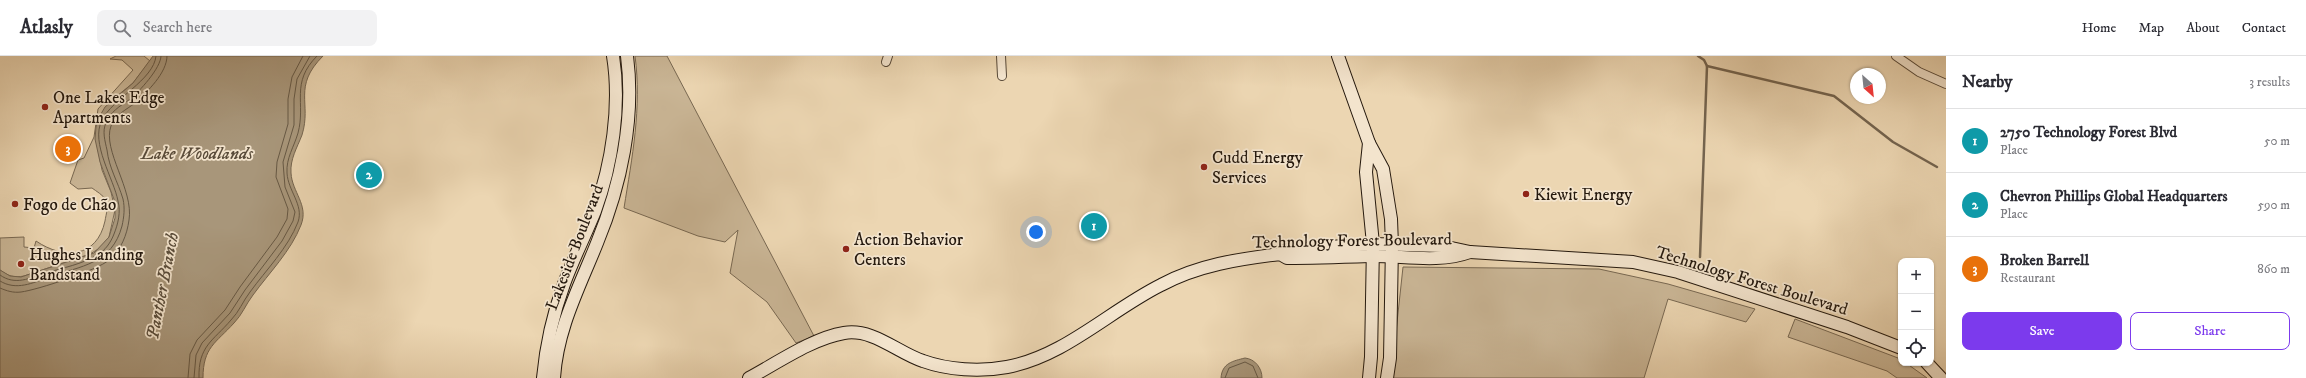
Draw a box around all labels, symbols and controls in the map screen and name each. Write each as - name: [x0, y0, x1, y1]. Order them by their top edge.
- search box: [97, 10, 377, 46]
- text: Atlasly: [20, 16, 73, 39]
- icon: search: [111, 17, 133, 39]
- text: Search here: [143, 18, 212, 37]
- text: Home: [2082, 19, 2116, 37]
- text: Map: [2138, 19, 2164, 37]
- text: About: [2186, 19, 2220, 37]
- text: Contact: [2242, 19, 2286, 37]
- north arrow: [1850, 68, 1886, 104]
- text: Nearby: [1962, 71, 2012, 93]
- text: 3 results: [2249, 74, 2290, 90]
- place label: One Lakes Edge Apartments: [53, 87, 165, 129]
- marker: One Lakes Edge Apartments: [40, 102, 50, 112]
- text: 2750 Technology Forest Blvd: [2000, 123, 2177, 142]
- text: 1: [1973, 133, 1977, 149]
- text: 50 m: [2264, 133, 2290, 149]
- pin: 3: [55, 134, 81, 164]
- text: Place: [2000, 142, 2028, 158]
- water label: Lake Woodlands: [140, 143, 253, 165]
- place label: Cudd Energy Services: [1212, 147, 1304, 189]
- pin: 2: [356, 160, 382, 190]
- marker: Cudd Energy Services: [1199, 162, 1209, 172]
- street label: Lakeside Boulevard: [541, 181, 609, 313]
- place label: Kiewit Energy: [1534, 184, 1633, 206]
- text: Chevron Phillips Global Headquarters: [2000, 187, 2228, 206]
- marker: Kiewit Energy: [1521, 189, 1531, 199]
- place label: Fogo de Chão: [23, 194, 116, 216]
- text: 2: [1972, 197, 1978, 213]
- text: 590 m: [2258, 197, 2290, 213]
- marker: Fogo de Chão: [10, 199, 20, 209]
- text: Place: [2000, 206, 2028, 222]
- pin: 1: [1081, 211, 1107, 241]
- your location: [1026, 222, 1046, 242]
- street label: Technology Forest Boulevard: [1252, 228, 1453, 254]
- place label: Action Behavior Centers: [854, 229, 964, 271]
- water label: Panther Branch: [142, 231, 184, 342]
- street label: Technology Forest Boulevard: [1653, 241, 1851, 321]
- place label: Hughes Landing Bandstand: [29, 244, 144, 286]
- marker: Action Behavior Centers: [841, 244, 851, 254]
- text: Broken Barrell: [2000, 251, 2089, 270]
- map controls: [1898, 258, 1934, 366]
- button: +: [1898, 258, 1934, 294]
- marker: Hughes Landing Bandstand: [16, 259, 26, 269]
- text: 3: [1973, 261, 1977, 277]
- text: 860 m: [2257, 261, 2290, 277]
- text: Restaurant: [2000, 270, 2056, 286]
- button: −: [1898, 294, 1934, 330]
- button: Save: [1962, 312, 2122, 350]
- button: Share: [2130, 312, 2290, 350]
- button: locate: [1898, 330, 1934, 366]

